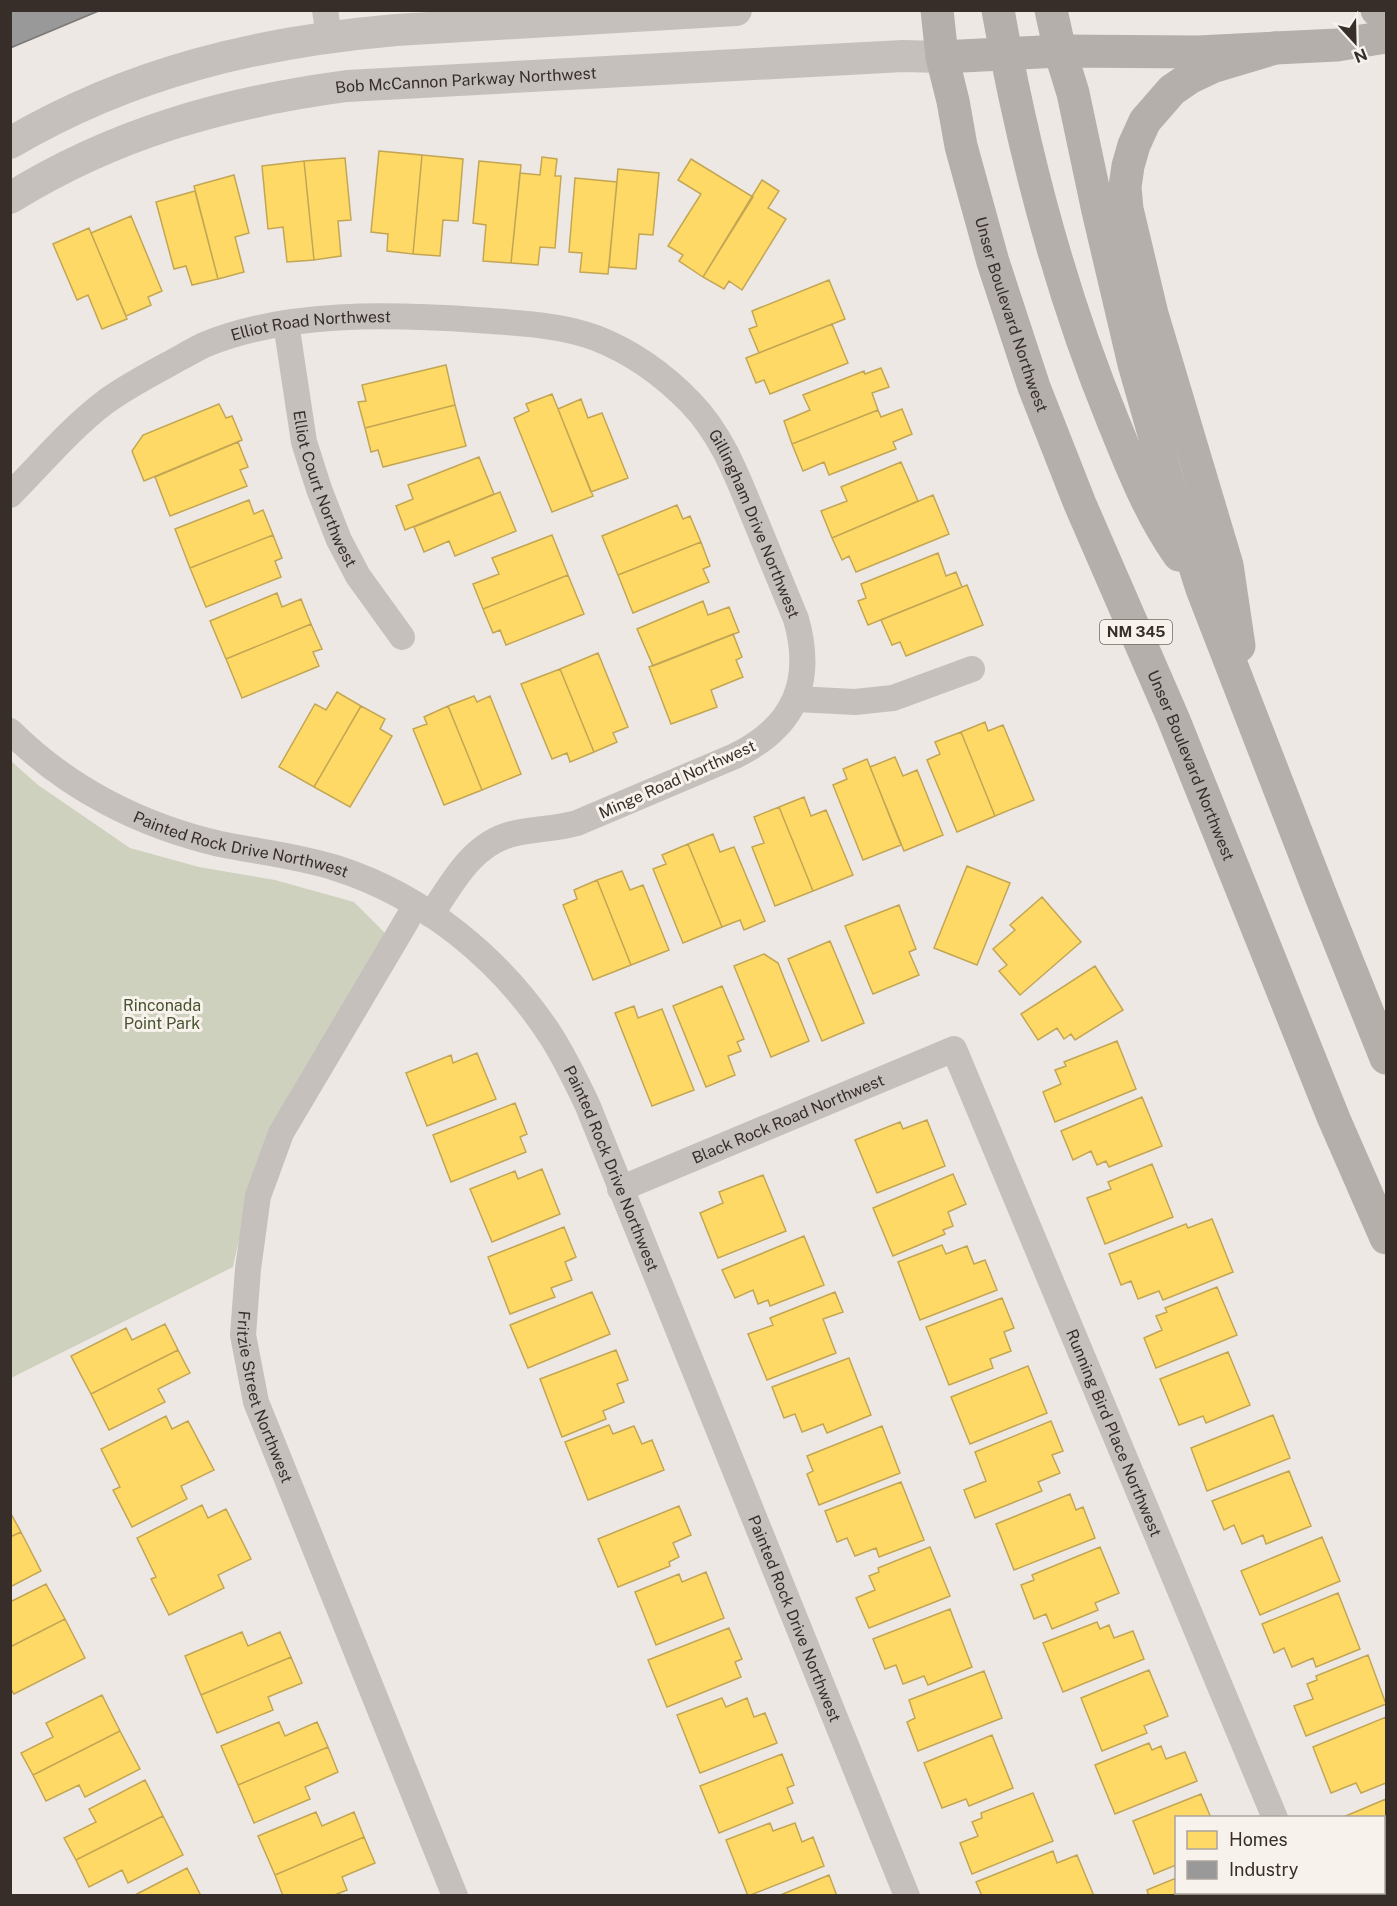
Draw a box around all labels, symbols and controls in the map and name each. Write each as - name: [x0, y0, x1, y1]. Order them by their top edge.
- north arrow: [1325, 12, 1385, 72]
- text: N: [1351, 44, 1370, 67]
- street label: Bob McCannon Parkway Northwest: [334, 64, 597, 97]
- street label: Unser Boulevard Northwest: [971, 214, 1052, 415]
- street label: Elliot Road Northwest: [229, 307, 391, 345]
- street label: Elliot Court Northwest: [289, 409, 361, 570]
- street label: Gillingham Drive Northwest: [704, 426, 804, 621]
- road number: NM 345: [1100, 620, 1172, 644]
- street label: Unser Boulevard Northwest: [1143, 667, 1238, 864]
- street label: Minge Road Northwest: [596, 736, 758, 823]
- street label: Painted Rock Drive Northwest: [131, 807, 351, 881]
- park label: Rinconada Point Park: [123, 996, 201, 1033]
- street label: Painted Rock Drive Northwest: [560, 1062, 663, 1274]
- street label: Black Rock Road Northwest: [689, 1070, 887, 1168]
- street label: Fritzie Street Northwest: [233, 1310, 297, 1486]
- street label: Running Bird Place Northwest: [1062, 1326, 1165, 1540]
- street label: Painted Rock Drive Northwest: [744, 1512, 845, 1725]
- legend: [1175, 1816, 1385, 1894]
- text: Homes: [1229, 1829, 1288, 1850]
- text: Industry: [1229, 1859, 1299, 1880]

